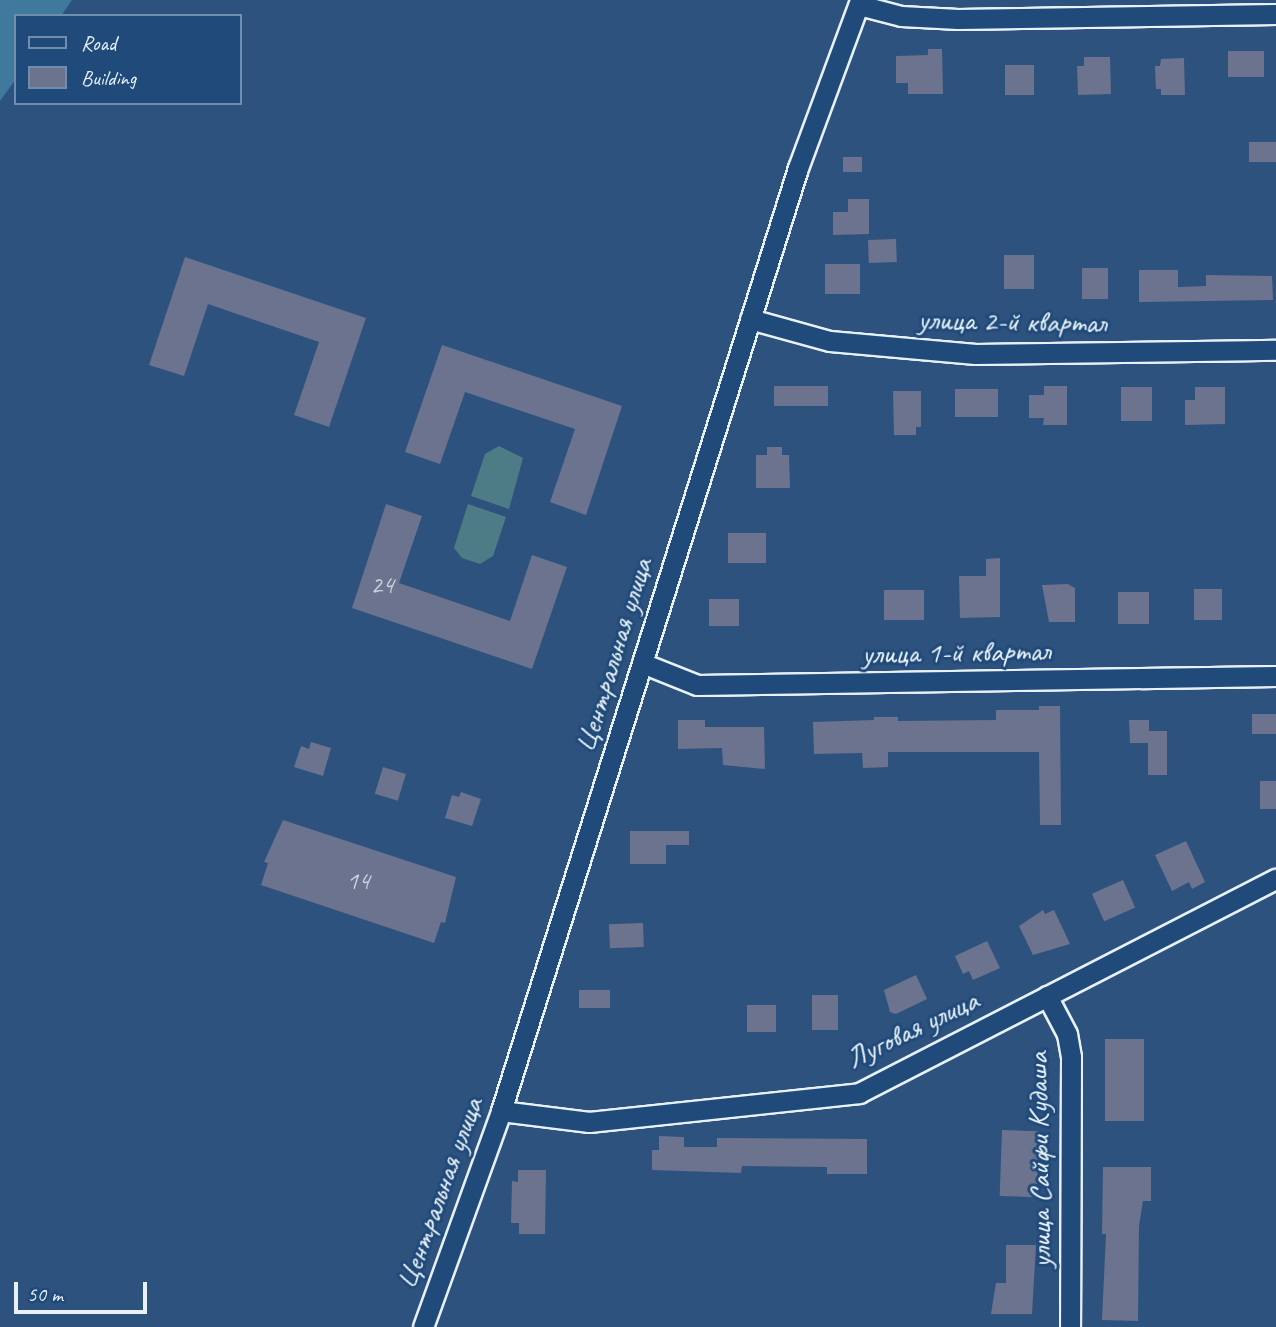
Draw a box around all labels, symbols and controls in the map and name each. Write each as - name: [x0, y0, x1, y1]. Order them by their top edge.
- legend: [14, 14, 242, 105]
- text: Road: [81, 30, 116, 56]
- text: Building: [81, 65, 136, 91]
- street label: улица 2-й квартал: [918, 301, 1106, 341]
- street label: Центральная улица: [566, 553, 660, 757]
- house number: 24: [370, 569, 394, 601]
- street label: улица 1-й квартал: [862, 632, 1050, 672]
- house number: 14: [346, 865, 370, 897]
- street label: Луговая улица: [839, 981, 985, 1077]
- street label: улица Сайфи Кудаша: [1019, 1053, 1059, 1267]
- street label: Центральная улица: [387, 1092, 491, 1294]
- scale bar: [18, 1268, 150, 1312]
- text: 50 m: [27, 1281, 63, 1307]

